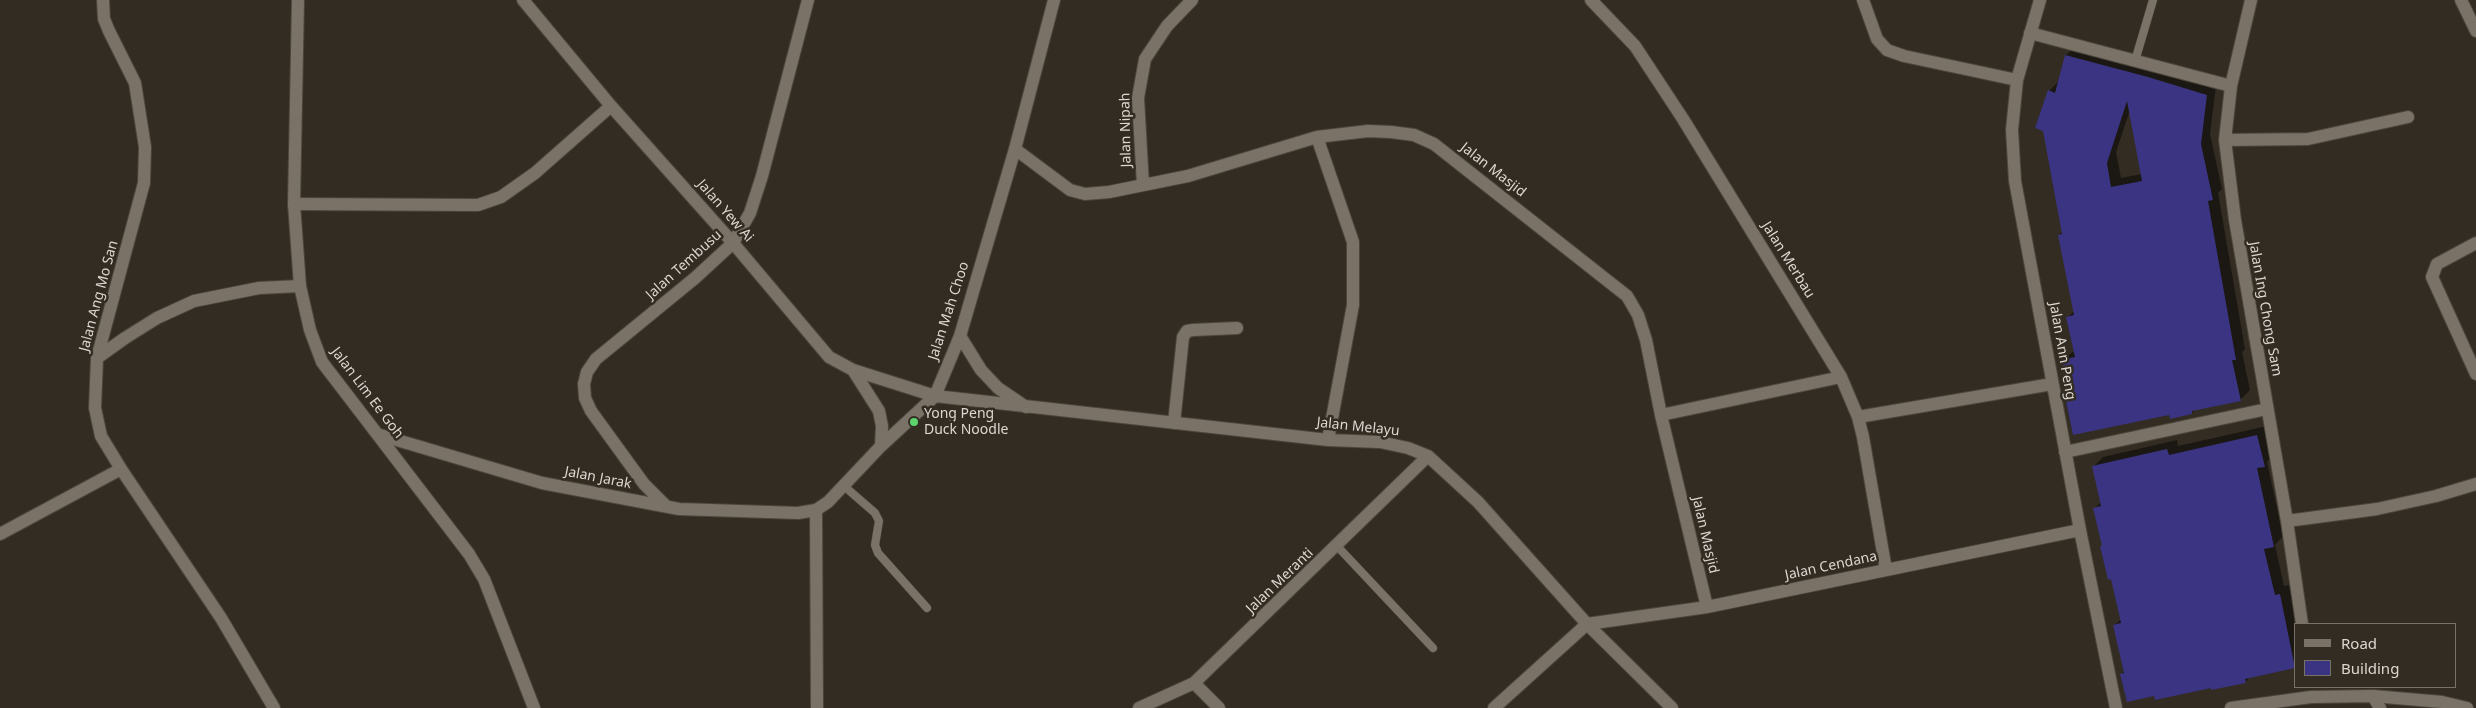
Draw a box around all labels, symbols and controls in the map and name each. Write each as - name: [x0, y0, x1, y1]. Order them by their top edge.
- street label: Jalan Nipah: [1117, 92, 1135, 168]
- street label: Jalan Masjid: [1457, 139, 1529, 201]
- street label: Jalan Yew Ai: [693, 176, 757, 246]
- street label: Jalan Merbau: [1758, 219, 1818, 301]
- street label: Jalan Tembusu: [643, 227, 725, 303]
- street label: Jalan Ang Mo San: [76, 239, 122, 353]
- street label: Jalan Ing Chong Sam: [2245, 240, 2285, 378]
- street label: Jalan Mah Choo: [925, 260, 973, 362]
- street label: Jalan Ann Peng: [2045, 301, 2079, 401]
- street label: Jalan Lim Ee Goh: [327, 344, 407, 442]
- place label: Yong Peng Duck Noodle: [924, 406, 1008, 438]
- street label: Jalan Melayu: [1316, 414, 1400, 440]
- marker: Yong Peng Duck Noodle: [908, 416, 920, 428]
- street label: Jalan Jarak: [563, 463, 633, 493]
- street label: Jalan Masjid: [1688, 495, 1722, 575]
- street label: Jalan Meranti: [1243, 545, 1317, 617]
- street label: Jalan Cendana: [1783, 548, 1879, 584]
- legend: [2294, 623, 2456, 688]
- text: Road: [2341, 633, 2377, 653]
- text: Building: [2341, 658, 2399, 678]

